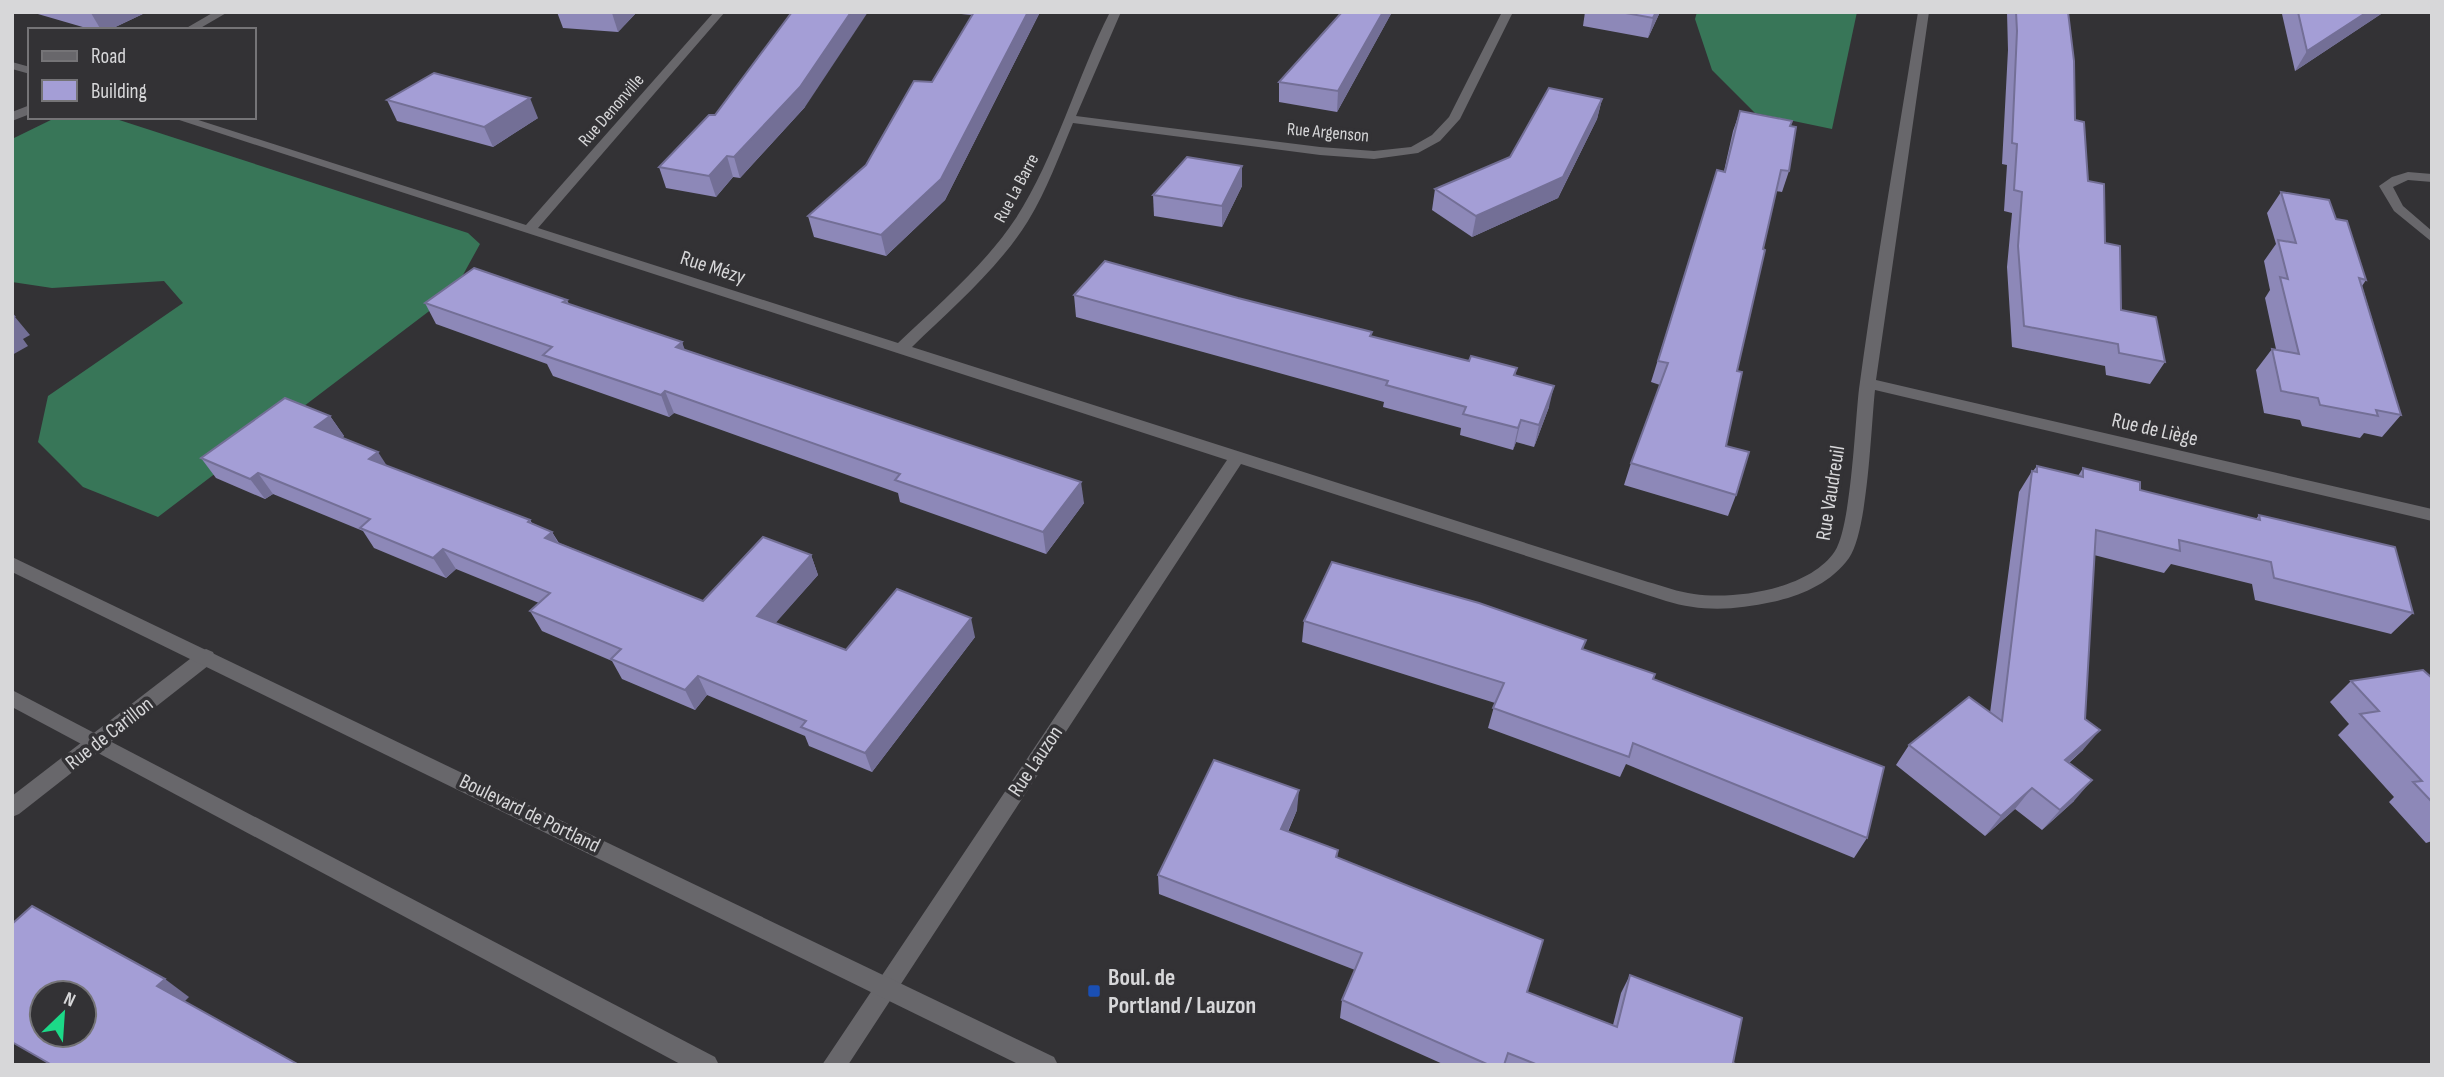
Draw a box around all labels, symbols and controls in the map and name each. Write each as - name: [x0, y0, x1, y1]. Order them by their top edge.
- legend: [28, 28, 256, 119]
- text: Road: [91, 44, 126, 69]
- street label: Rue Denonville: [574, 70, 649, 151]
- text: Building: [91, 79, 147, 104]
- street label: Rue Argenson: [1286, 118, 1370, 147]
- street label: Rue La Barre: [990, 150, 1043, 226]
- street label: Rue Mézy: [677, 245, 749, 290]
- street label: Rue de Liège: [2109, 407, 2200, 452]
- street label: Rue Vaudreuil: [1811, 444, 1850, 542]
- street label: Rue de Carillon: [61, 691, 158, 775]
- street label: Rue Lauzon: [1003, 721, 1068, 801]
- street label: Boulevard de Portland: [455, 769, 604, 858]
- place label: Boul. de Portland / Lauzon: [1108, 963, 1256, 1020]
- north arrow: [28, 979, 98, 1049]
- marker: Boul. de Portland / Lauzon: [1086, 983, 1102, 999]
- text: N: [60, 987, 79, 1013]

